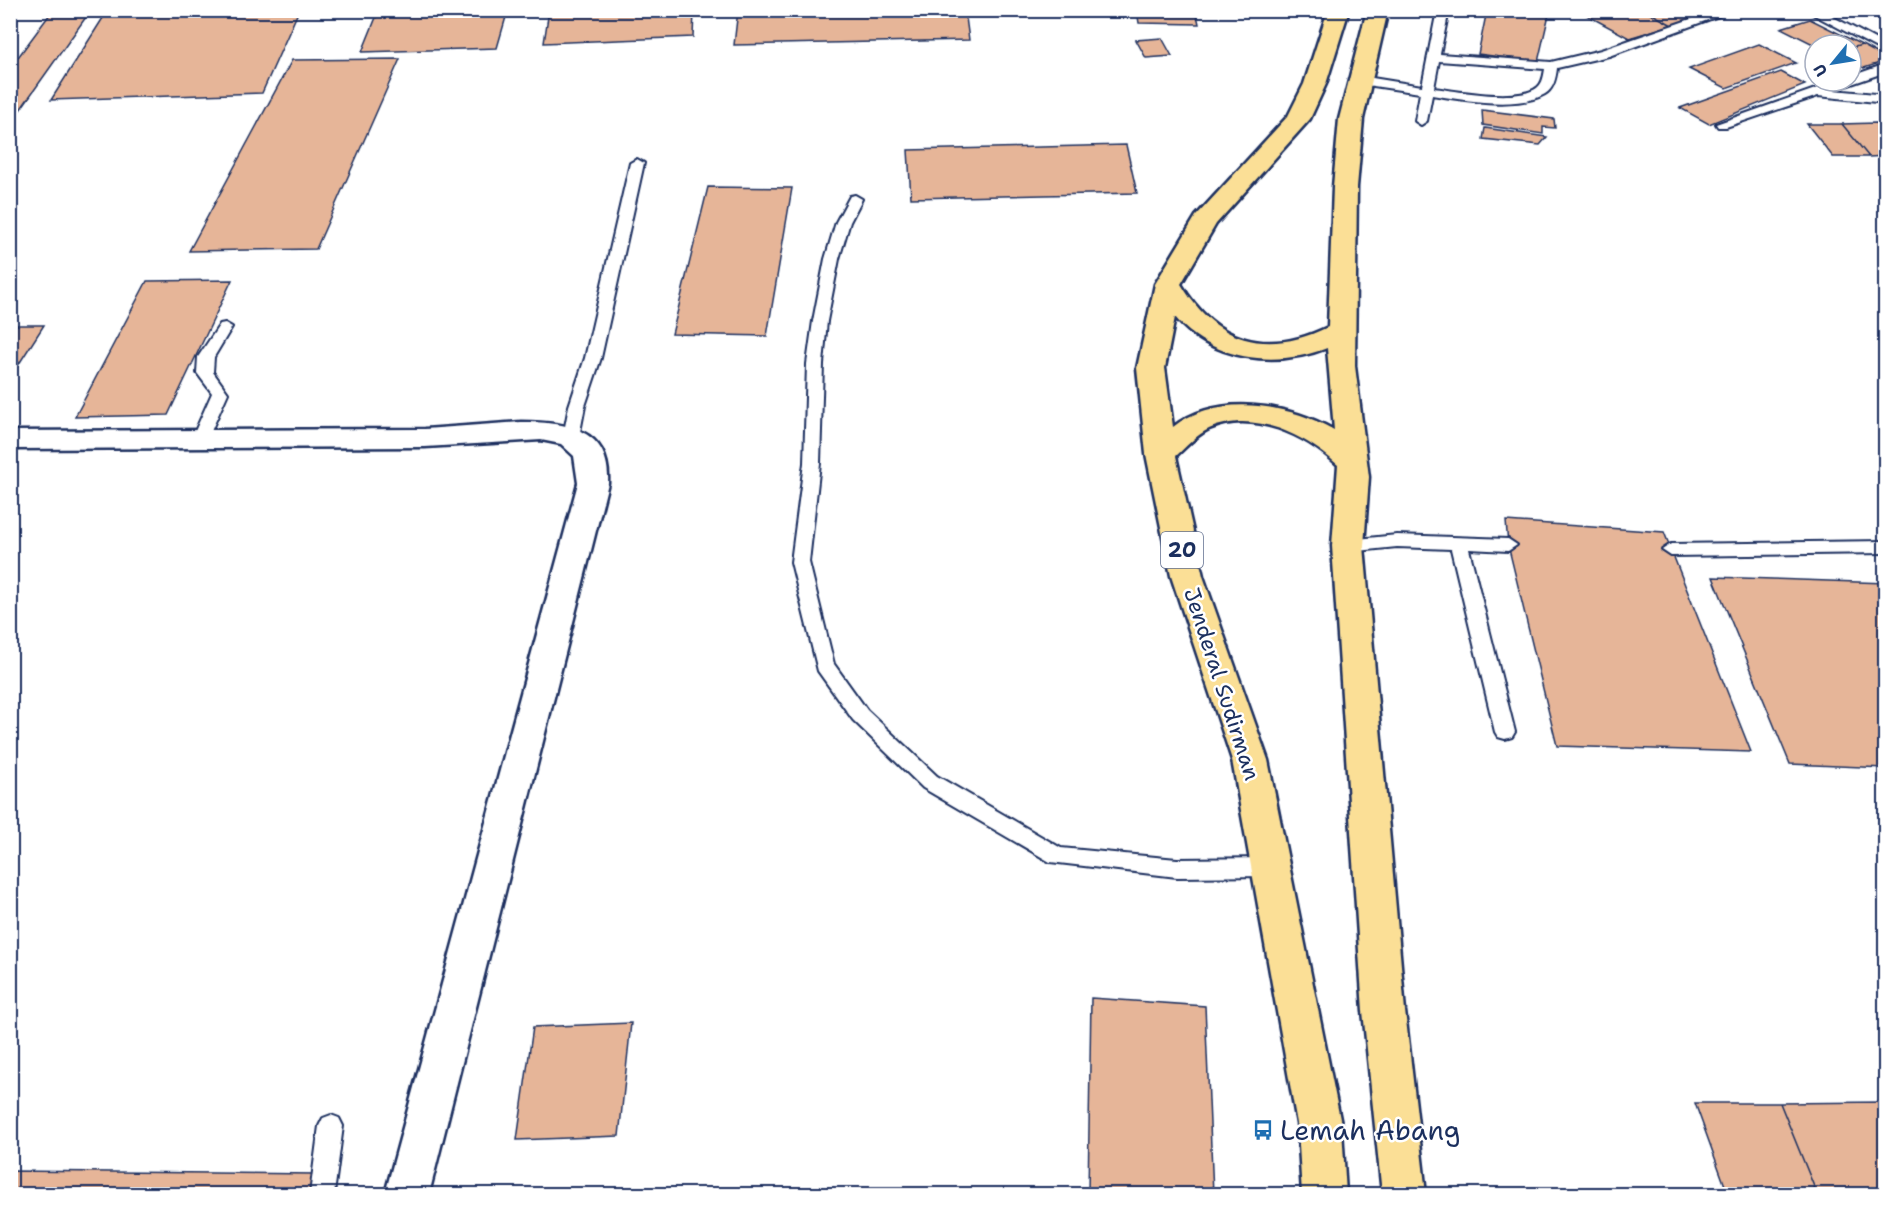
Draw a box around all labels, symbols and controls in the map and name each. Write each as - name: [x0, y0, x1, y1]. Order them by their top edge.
- north arrow: [1803, 33, 1863, 93]
- text: U: [1809, 60, 1832, 80]
- road number: 20: [1161, 532, 1203, 568]
- street label: Jenderal Sudirman: [1177, 584, 1267, 784]
- place label: Lemah Abang: [1280, 1112, 1460, 1149]
- bus stop icon: Lemah Abang: [1251, 1118, 1275, 1142]

